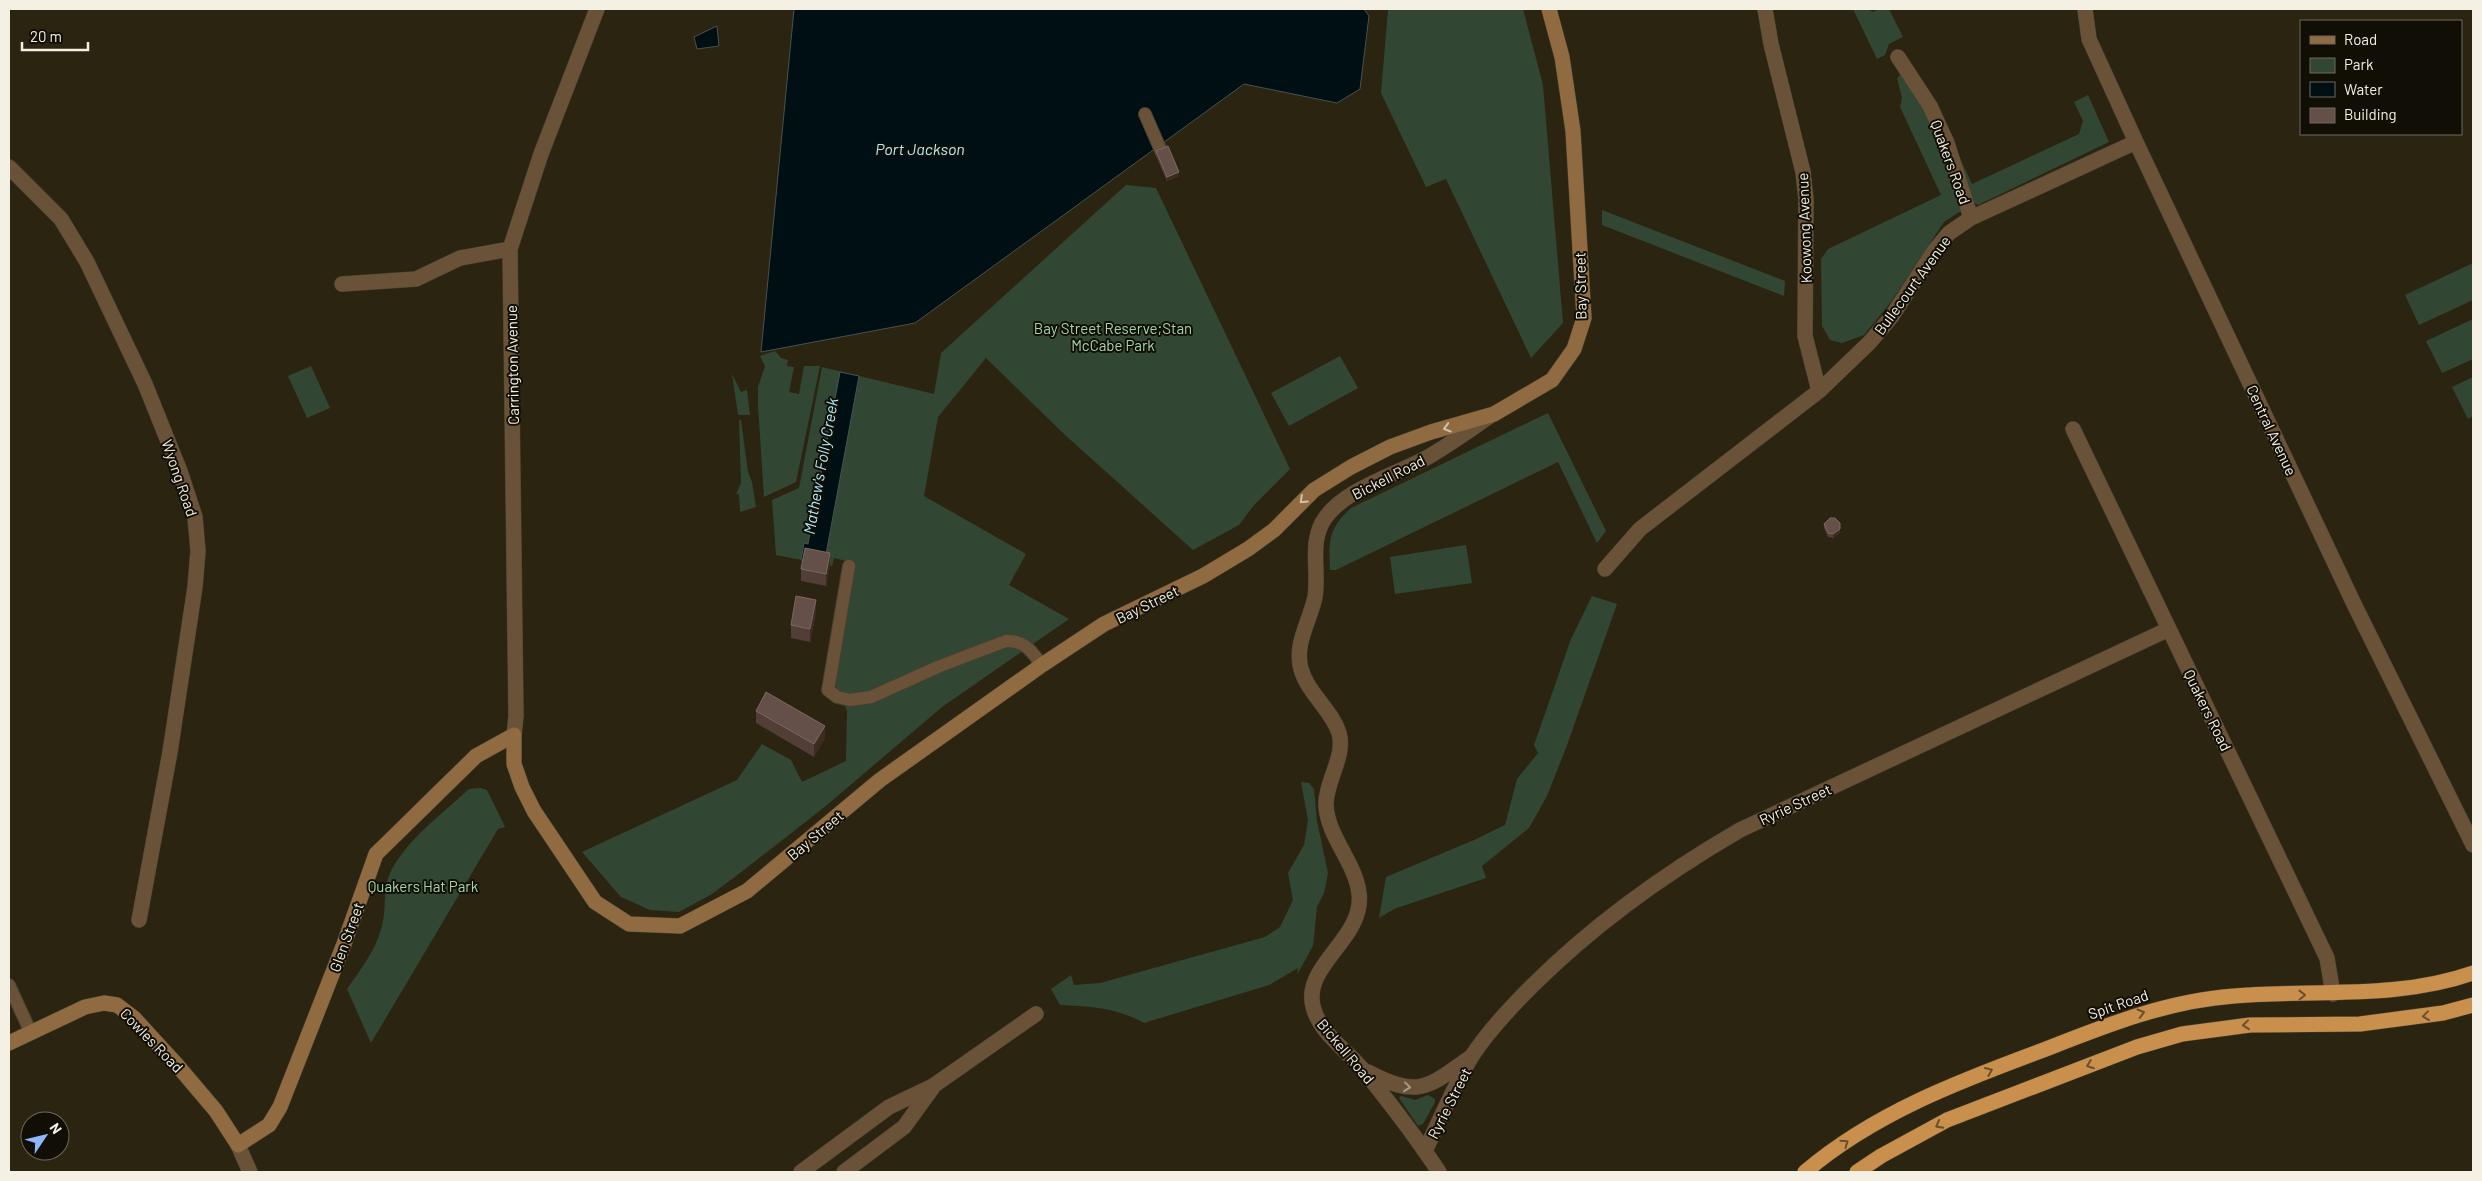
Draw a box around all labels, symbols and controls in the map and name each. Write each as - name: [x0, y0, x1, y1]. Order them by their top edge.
- scale bar: [22, 20, 89, 52]
- legend: [2300, 20, 2462, 135]
- text: 20 m: [30, 27, 62, 45]
- text: Road: [2344, 30, 2377, 48]
- text: Park: [2344, 55, 2374, 73]
- text: Water: [2344, 80, 2383, 98]
- text: Building: [2344, 105, 2397, 123]
- street label: Quakers Road: [1927, 117, 1975, 207]
- water label: Port Jackson: [875, 139, 965, 158]
- street label: Koowong Avenue: [1793, 172, 1815, 284]
- street label: Bullecourt Avenue: [1870, 232, 1954, 338]
- street label: Bay Street: [1570, 252, 1590, 320]
- street label: Carrington Avenue: [502, 305, 522, 425]
- park label: Bay Street Reserve;Stan McCabe Park: [1034, 319, 1192, 354]
- street label: Central Avenue: [2243, 382, 2301, 478]
- water label: Mathew's Folly Creek: [799, 396, 841, 536]
- one-way arrow: [1443, 422, 1451, 432]
- street label: Wyong Road: [158, 437, 202, 519]
- street label: Bickell Road: [1349, 451, 1427, 503]
- one-way arrow: [1300, 495, 1309, 504]
- street label: Bay Street: [1113, 581, 1181, 627]
- street label: Quakers Road: [2181, 666, 2235, 754]
- street label: Ryrie Street: [1756, 780, 1834, 828]
- street label: Bay Street: [783, 806, 847, 864]
- park label: Quakers Hat Park: [368, 877, 479, 895]
- street label: Glen Street: [325, 900, 367, 974]
- street label: Spit Road: [2086, 985, 2150, 1023]
- one-way arrow: [2298, 990, 2306, 1000]
- street label: Cowles Road: [117, 1004, 187, 1076]
- one-way arrow: [2137, 1009, 2145, 1019]
- one-way arrow: [2421, 1010, 2429, 1021]
- street label: Bickell Road: [1314, 1015, 1378, 1087]
- one-way arrow: [2242, 1020, 2250, 1031]
- one-way arrow: [2086, 1059, 2095, 1070]
- street label: Ryrie Street: [1423, 1064, 1475, 1142]
- one-way arrow: [1984, 1066, 1993, 1077]
- one-way arrow: [1404, 1081, 1412, 1092]
- north arrow: [20, 1111, 70, 1161]
- one-way arrow: [1935, 1118, 1944, 1128]
- text: N: [46, 1120, 66, 1137]
- one-way arrow: [1839, 1140, 1848, 1149]

